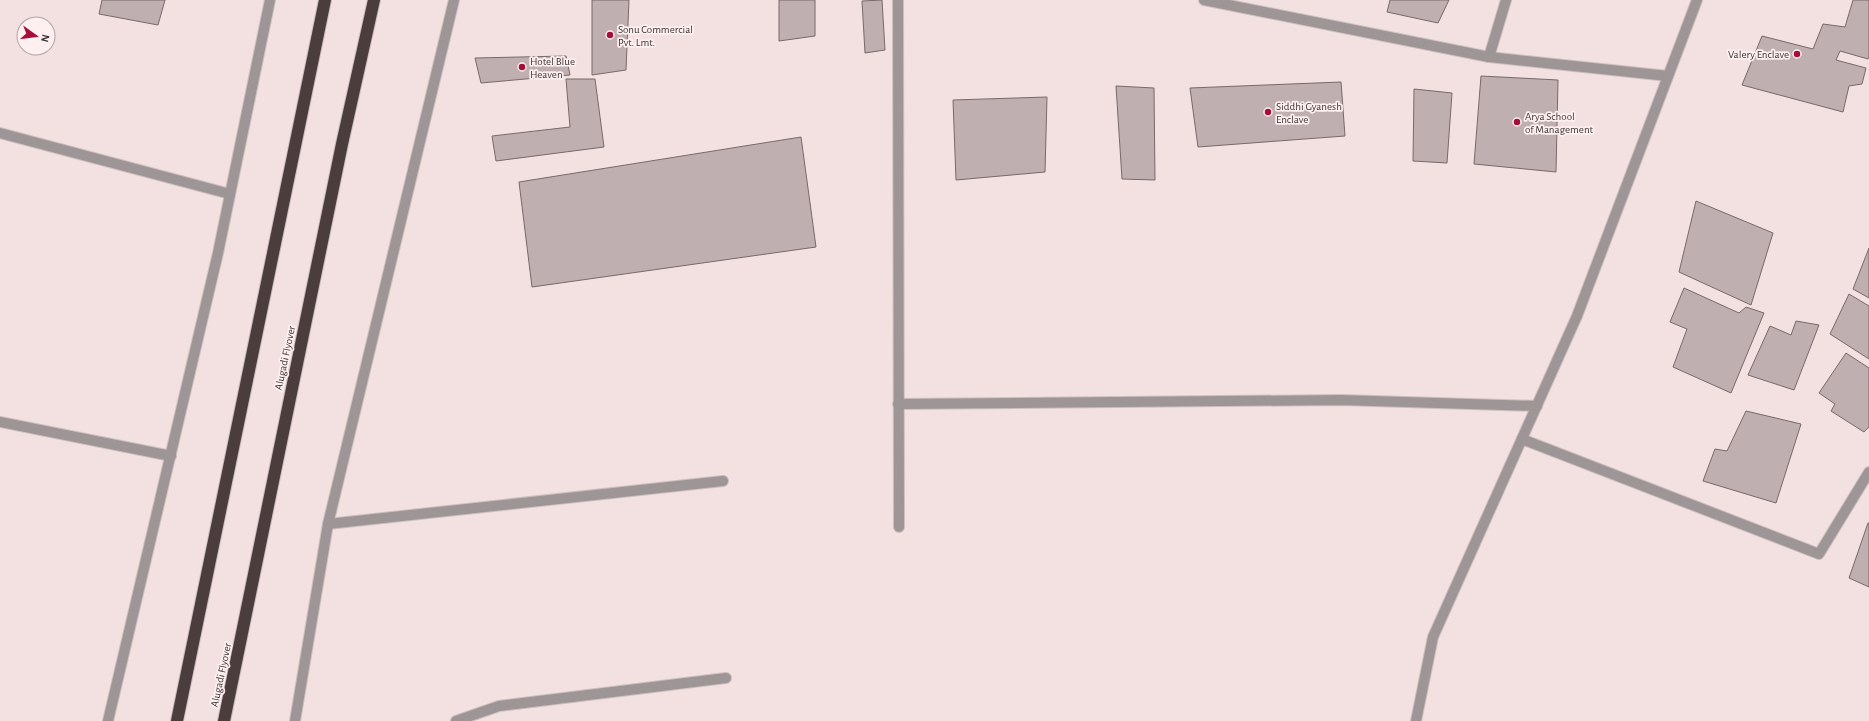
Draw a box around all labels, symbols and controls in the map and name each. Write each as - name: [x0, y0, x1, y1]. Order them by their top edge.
- north arrow: [16, 16, 56, 56]
- place label: Sonu Commercial Pvt. Lmt.: [618, 24, 693, 48]
- marker: Sonu Commercial Pvt. Lmt.: [605, 30, 615, 40]
- text: N: [39, 33, 51, 43]
- place label: Valery Enclave: [1728, 49, 1789, 60]
- marker: Valery Enclave: [1792, 49, 1802, 59]
- place label: Hotel Blue Heaven: [530, 56, 575, 80]
- marker: Hotel Blue Heaven: [517, 62, 527, 72]
- place label: Siddhi Gyanesh Enclave: [1276, 101, 1342, 125]
- marker: Siddhi Gyanesh Enclave: [1263, 107, 1273, 117]
- place label: Arya School of Management: [1525, 111, 1594, 135]
- marker: Arya School of Management: [1512, 117, 1522, 127]
- street label: Alugadi Flyover: [273, 324, 297, 391]
- street label: Alugadi Flyover: [209, 641, 233, 708]

